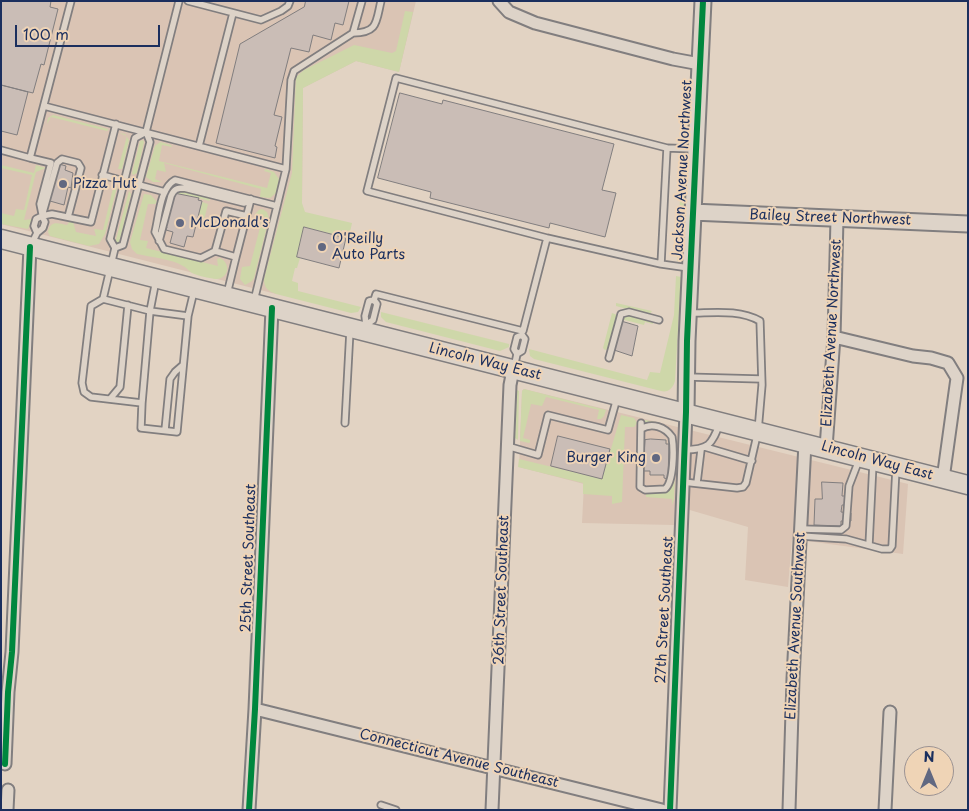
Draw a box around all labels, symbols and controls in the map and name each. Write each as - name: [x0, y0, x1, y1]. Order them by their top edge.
- scale bar: [18, 15, 162, 47]
- text: 100 m: [23, 22, 69, 45]
- street label: Jackson Avenue Northwest: [670, 80, 696, 260]
- place label: Pizza Hut: [73, 176, 137, 192]
- marker: Pizza Hut: [57, 178, 69, 190]
- street label: Bailey Street Northwest: [749, 207, 911, 229]
- place label: McDonald's: [190, 215, 269, 231]
- marker: McDonald's: [174, 217, 186, 229]
- place label: O'Reilly Auto Parts: [332, 231, 405, 264]
- street label: Elizabeth Avenue Northwest: [819, 239, 845, 427]
- marker: O'Reilly Auto Parts: [316, 241, 328, 253]
- street label: Lincoln Way East: [427, 340, 543, 384]
- street label: Lincoln Way East: [819, 438, 935, 484]
- place label: Burger King: [566, 450, 646, 466]
- marker: Burger King: [650, 452, 662, 464]
- street label: 25th Street Southeast: [238, 483, 260, 633]
- street label: 26th Street Southeast: [491, 515, 513, 665]
- street label: Elizabeth Avenue Southwest: [783, 532, 809, 720]
- street label: 27th Street Southeast: [653, 536, 677, 684]
- street label: Connecticut Avenue Southeast: [358, 726, 560, 792]
- north arrow: [904, 746, 954, 796]
- text: N: [923, 746, 935, 767]

